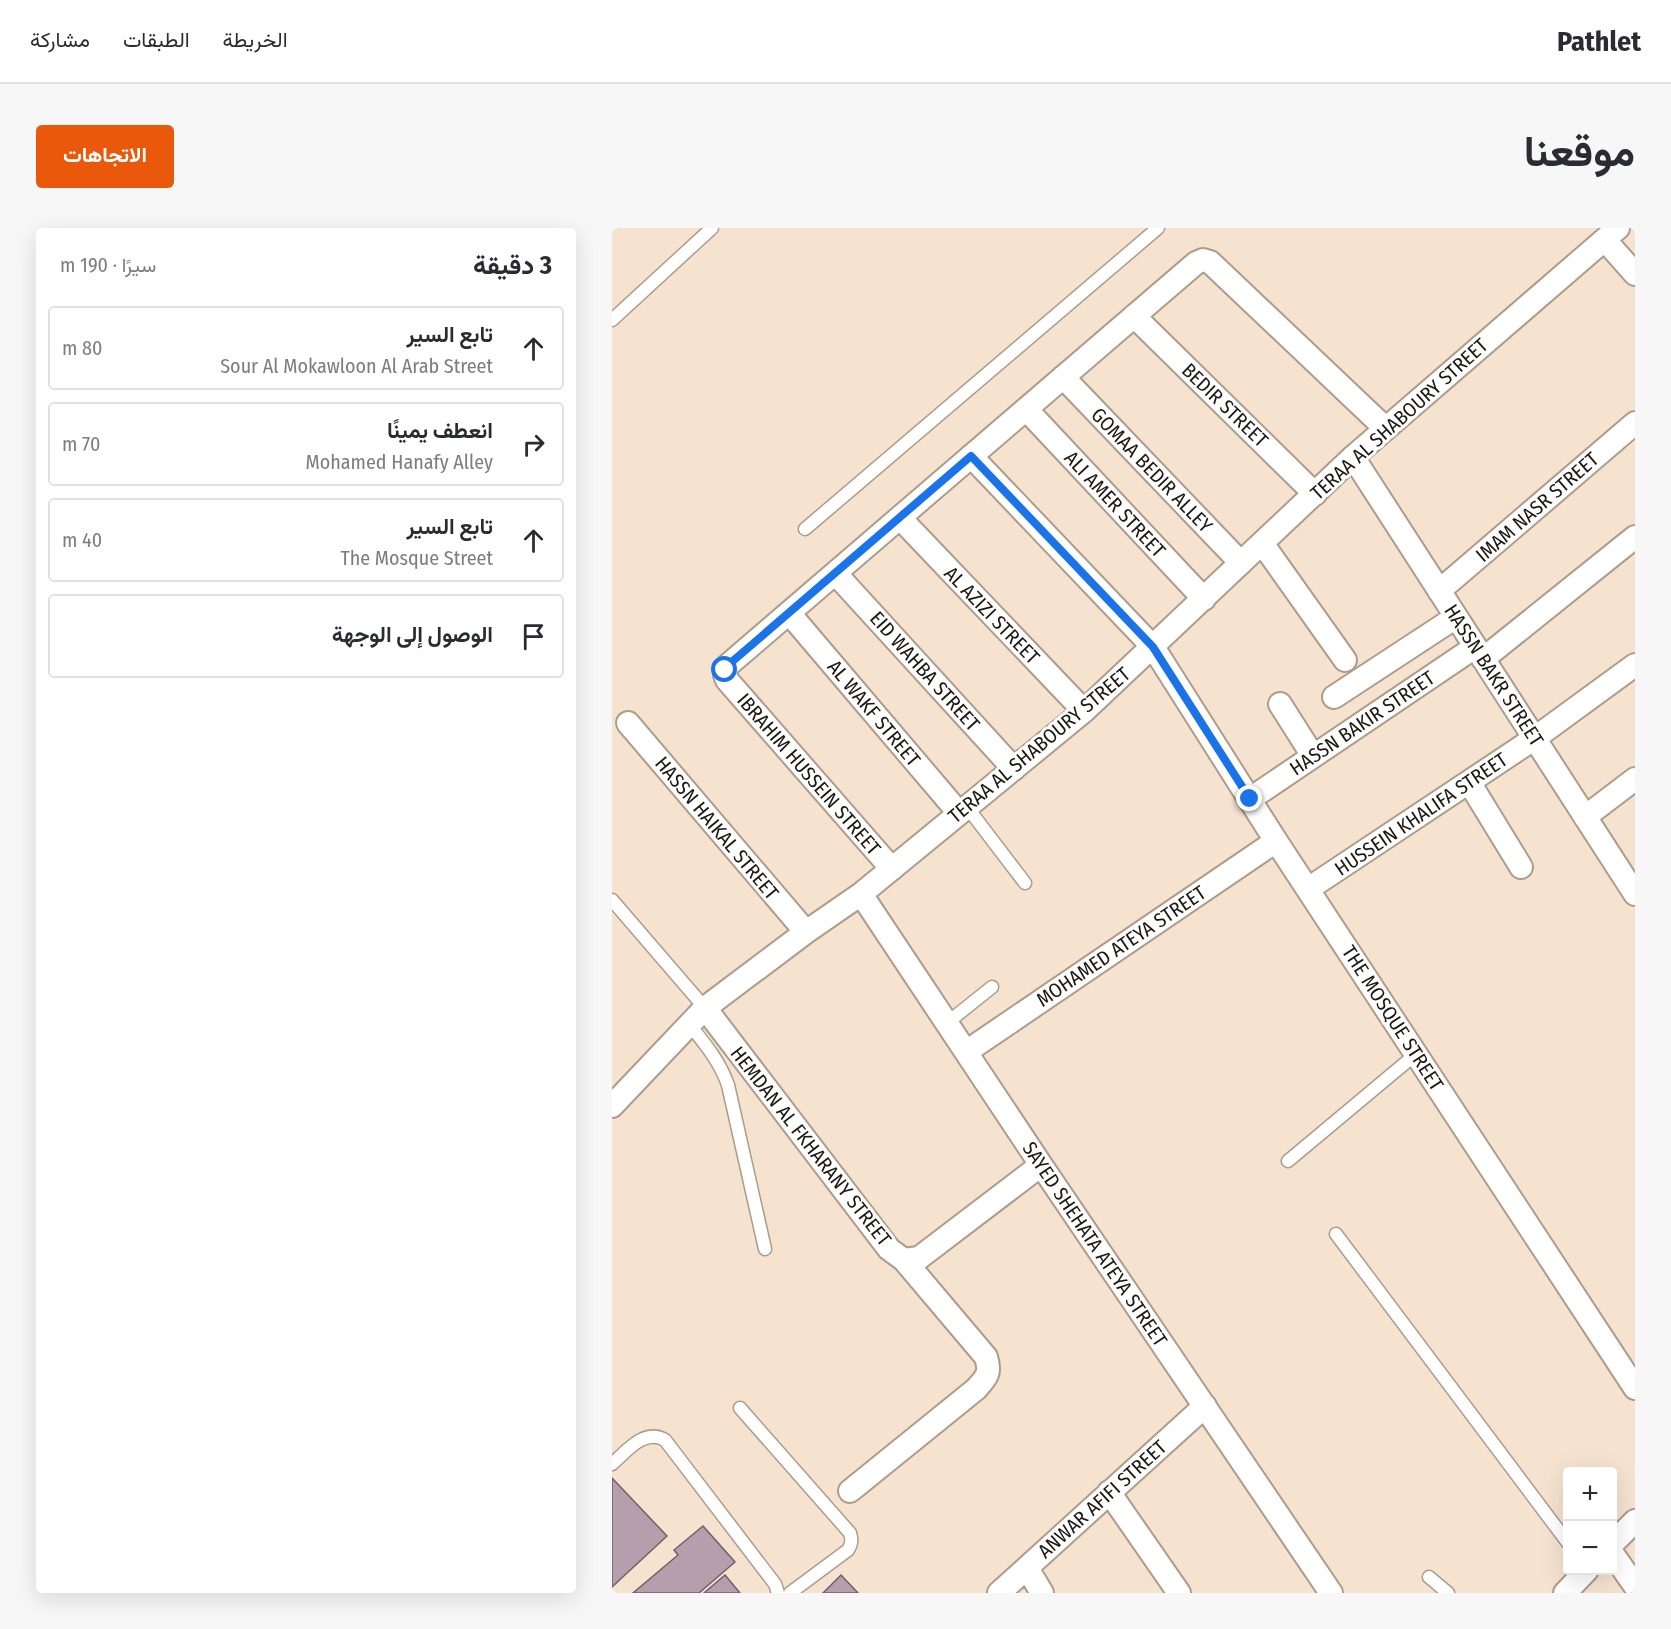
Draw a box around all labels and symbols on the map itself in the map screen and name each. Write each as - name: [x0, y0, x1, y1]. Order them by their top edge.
- street label: TERAA AL SHABOURY STREET: [1306, 333, 1493, 505]
- street label: BEDIR STREET: [1177, 358, 1274, 453]
- street label: GOMAA BEDIR ALLEY: [1086, 403, 1218, 537]
- street label: ALI AMER STREET: [1060, 446, 1171, 563]
- street label: IMAM NASR STREET: [1471, 447, 1604, 567]
- street label: AL AZIZI STREET: [939, 561, 1045, 669]
- street label: HASSN BAKR STREET: [1439, 600, 1549, 751]
- street label: EID WAHBA STREET: [865, 606, 985, 736]
- street label: AL WAKF STREET: [823, 655, 926, 772]
- route start: [711, 656, 737, 682]
- street label: TERAA AL SHABOURY STREET: [943, 661, 1135, 828]
- street label: HASSN BAKIR STREET: [1285, 665, 1440, 780]
- street label: IBRAHIM HUSSEIN STREET: [732, 688, 886, 860]
- street label: HUSSEIN KHALIFA STREET: [1330, 747, 1512, 881]
- street label: HASSN HAIKAL STREET: [650, 752, 784, 905]
- route end: [1236, 785, 1262, 811]
- street label: MOHAMED ATEYA STREET: [1032, 880, 1211, 1012]
- street label: THE MOSQUE STREET: [1337, 941, 1449, 1096]
- street label: HEMDAN AL FKHARANY STREET: [726, 1042, 897, 1251]
- street label: SAYED SHEHATA ATEYA STREET: [1018, 1137, 1173, 1351]
- street label: ANWAR AFIFI STREET: [1033, 1435, 1172, 1563]

